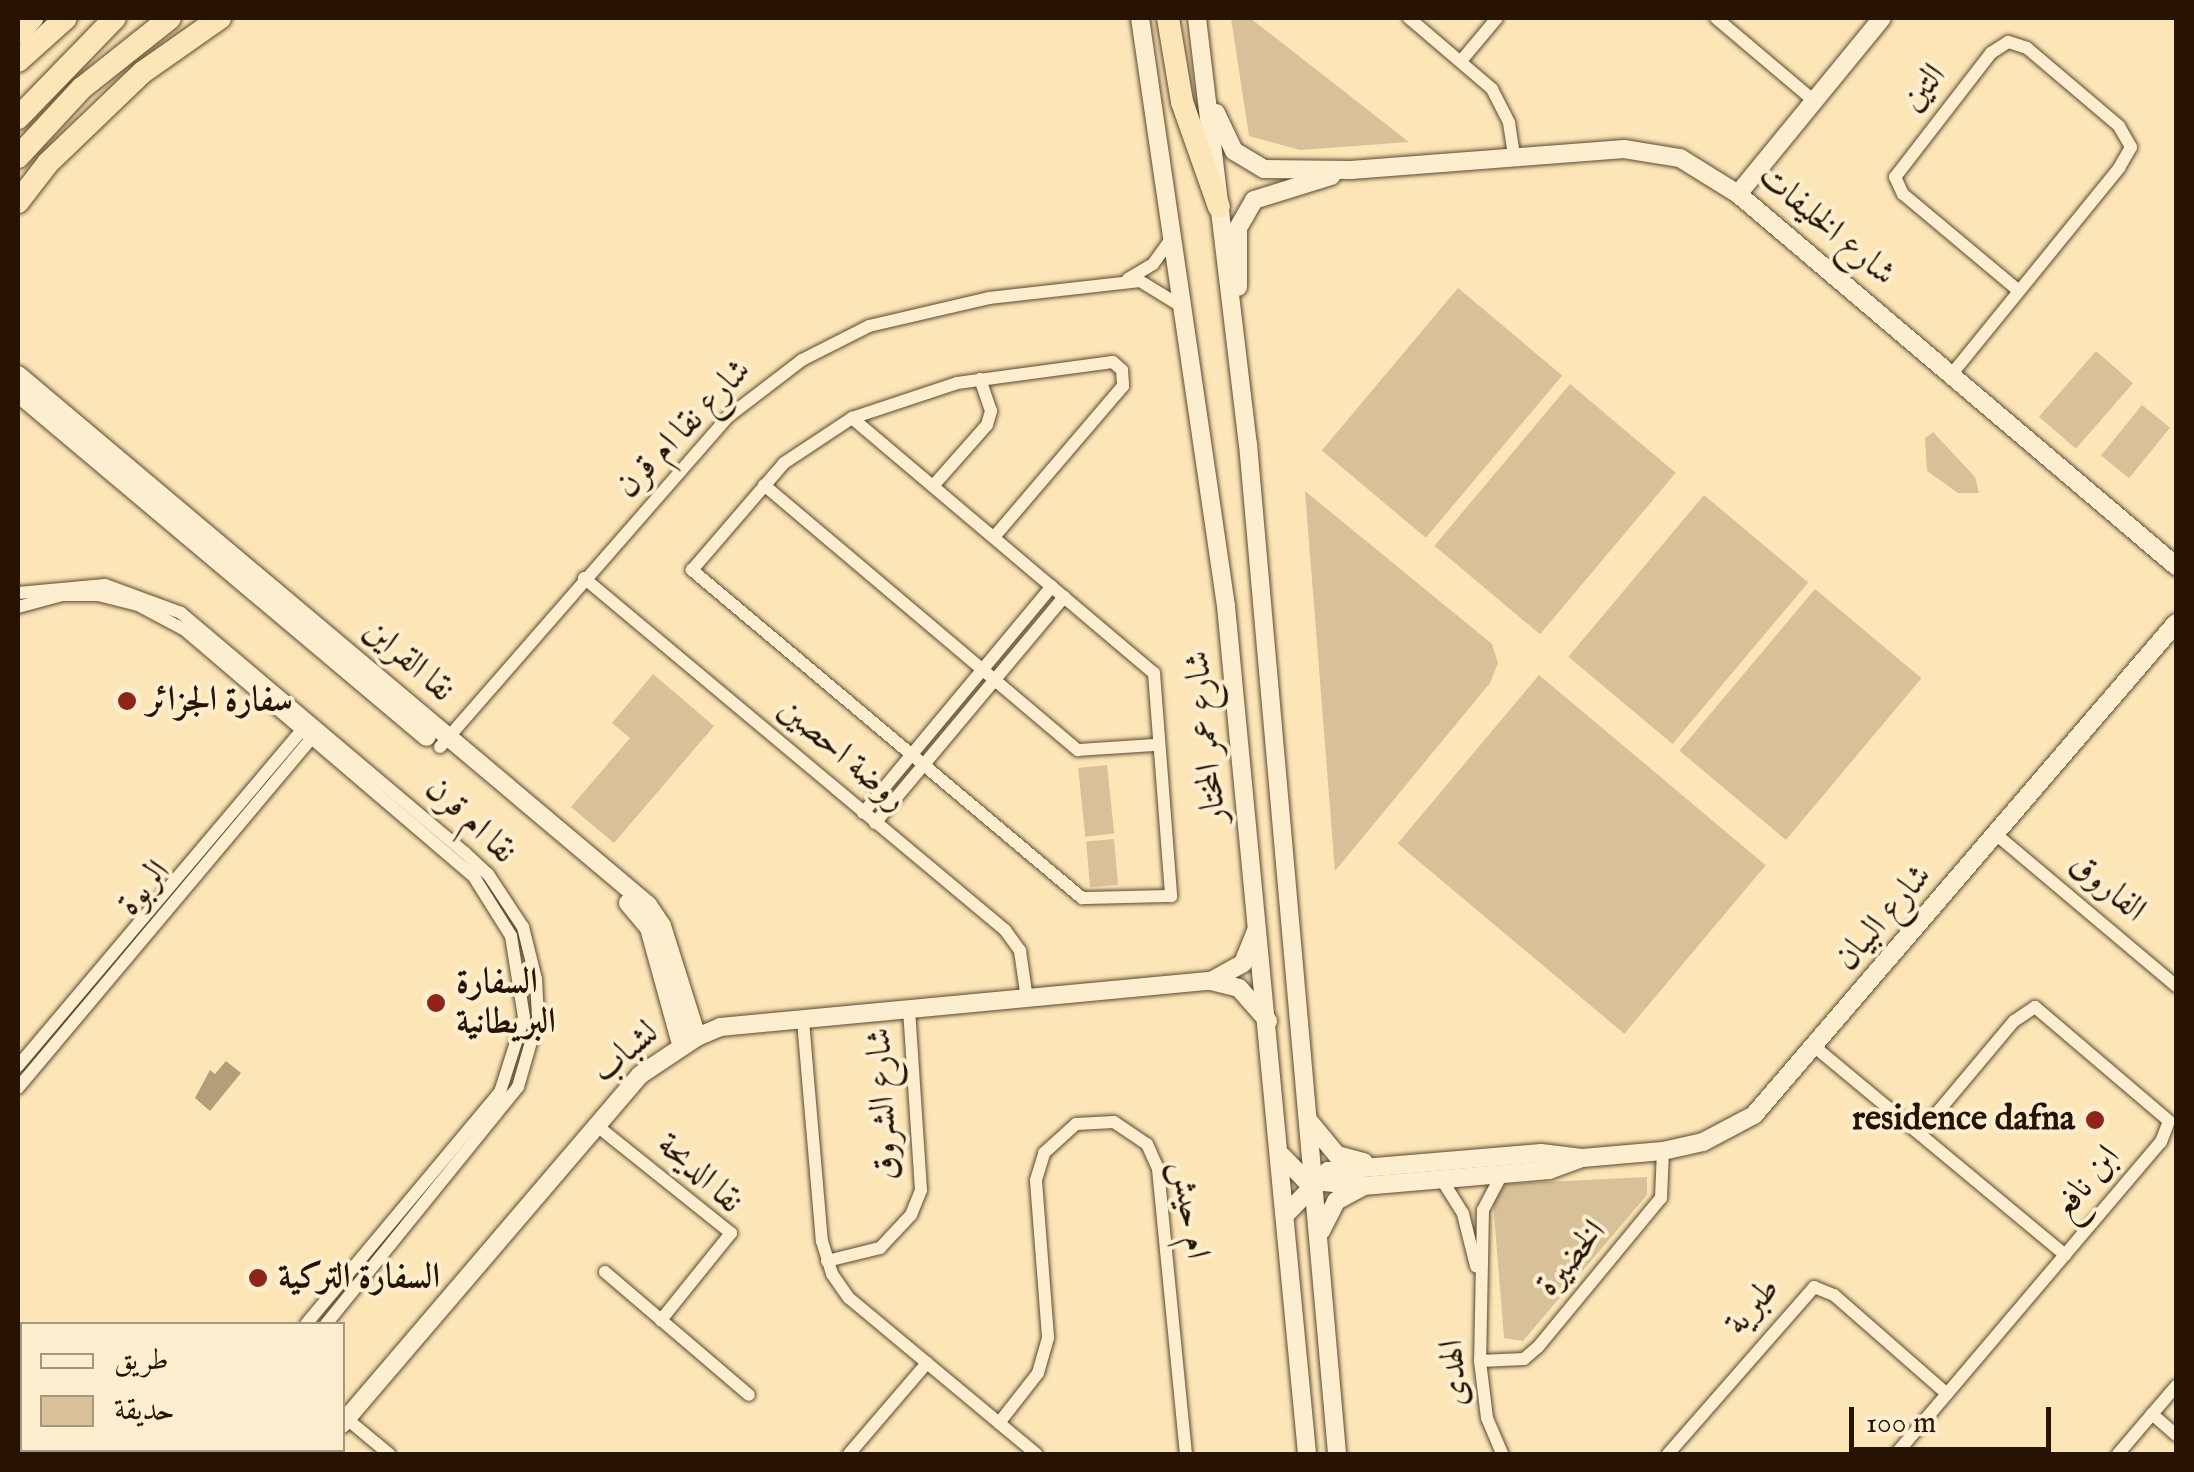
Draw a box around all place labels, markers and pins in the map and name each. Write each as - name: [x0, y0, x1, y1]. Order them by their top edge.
- place label: سفارة الجزائر: [147, 680, 293, 722]
- marker: سفارة الجزائر: [116, 690, 138, 712]
- place label: السفارة البريطانية: [456, 962, 556, 1044]
- marker: السفارة البريطانية: [425, 992, 447, 1014]
- place label: residence dafna: [1852, 1099, 2075, 1141]
- marker: residence dafna: [2084, 1109, 2106, 1131]
- place label: السفارة التركية: [278, 1257, 440, 1299]
- marker: السفارة التركية: [247, 1267, 269, 1289]

